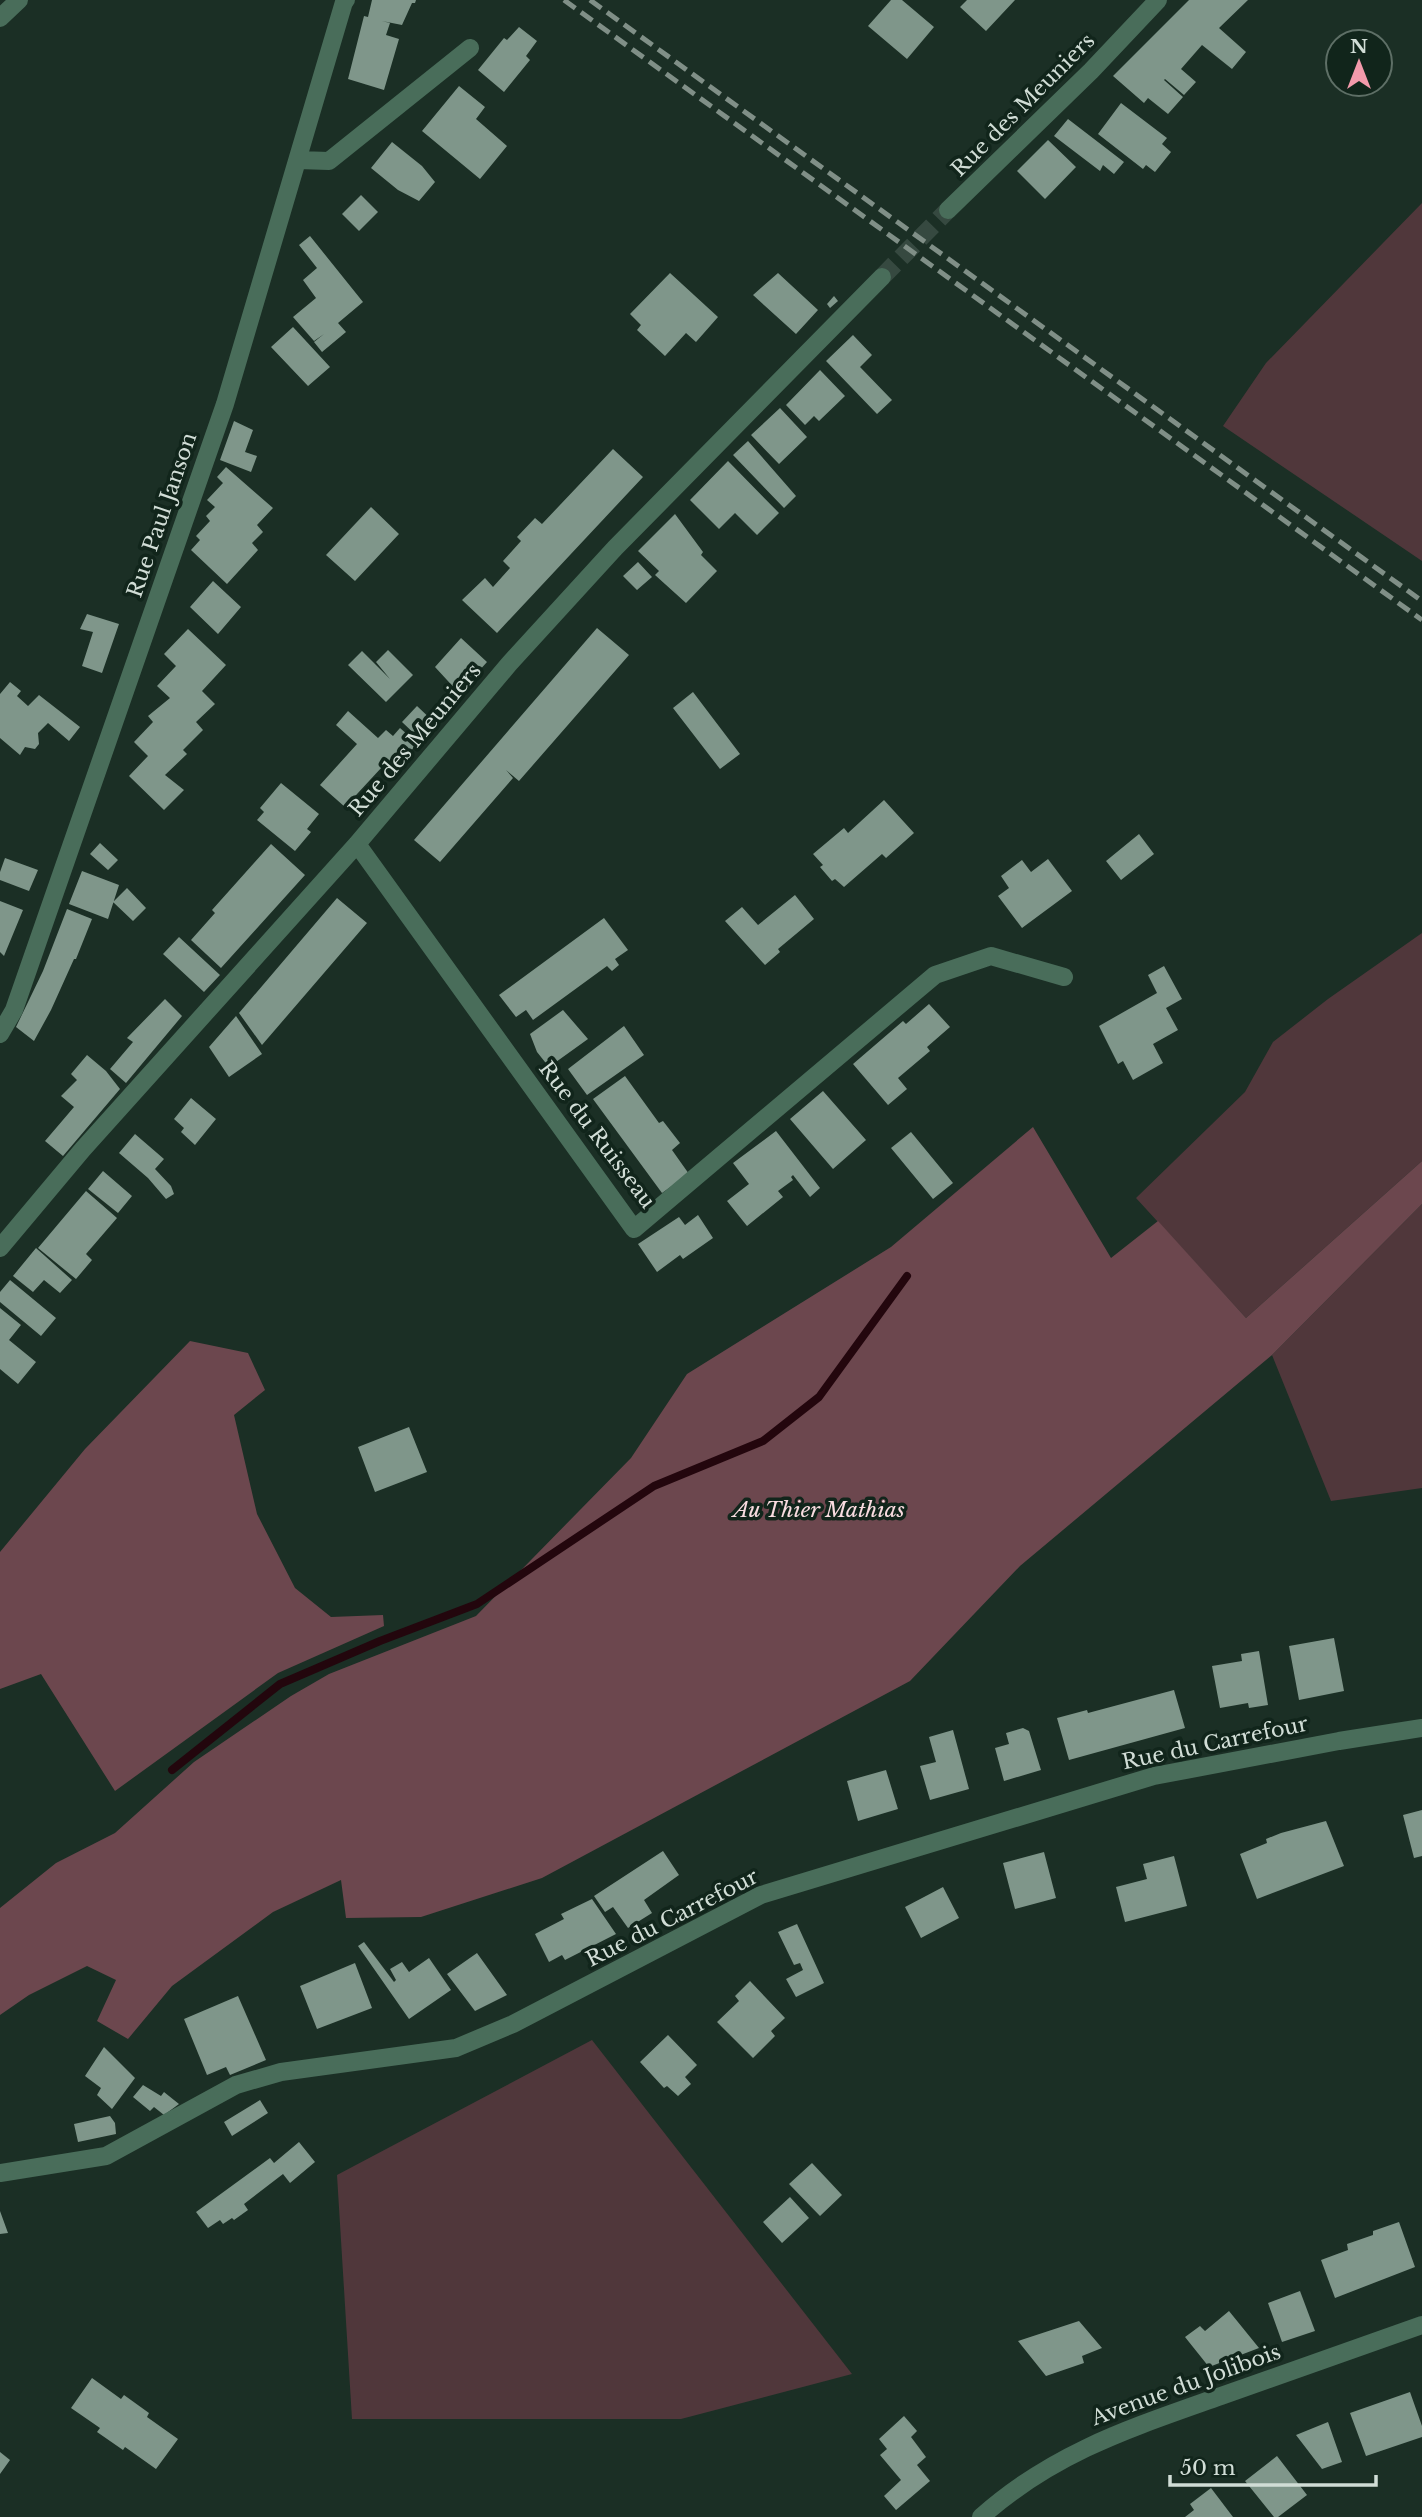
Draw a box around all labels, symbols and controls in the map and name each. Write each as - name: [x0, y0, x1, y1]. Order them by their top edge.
- street label: Rue des Meuniers: [946, 28, 1100, 182]
- north arrow: [1324, 28, 1394, 98]
- text: N: [1350, 35, 1368, 58]
- street label: Rue Paul Janson: [122, 429, 202, 601]
- street label: Rue des Meuniers: [343, 658, 487, 822]
- street label: Rue du Ruisseau: [533, 1056, 661, 1214]
- park label: Au Thier Mathias: [730, 1497, 905, 1523]
- street label: Rue du Carrefour: [1120, 1711, 1310, 1775]
- street label: Rue du Carrefour: [582, 1863, 762, 1973]
- street label: Avenue du Jolibois: [1087, 2339, 1284, 2432]
- scale bar: [1170, 2444, 1376, 2488]
- text: 50 m: [1180, 2455, 1236, 2481]

